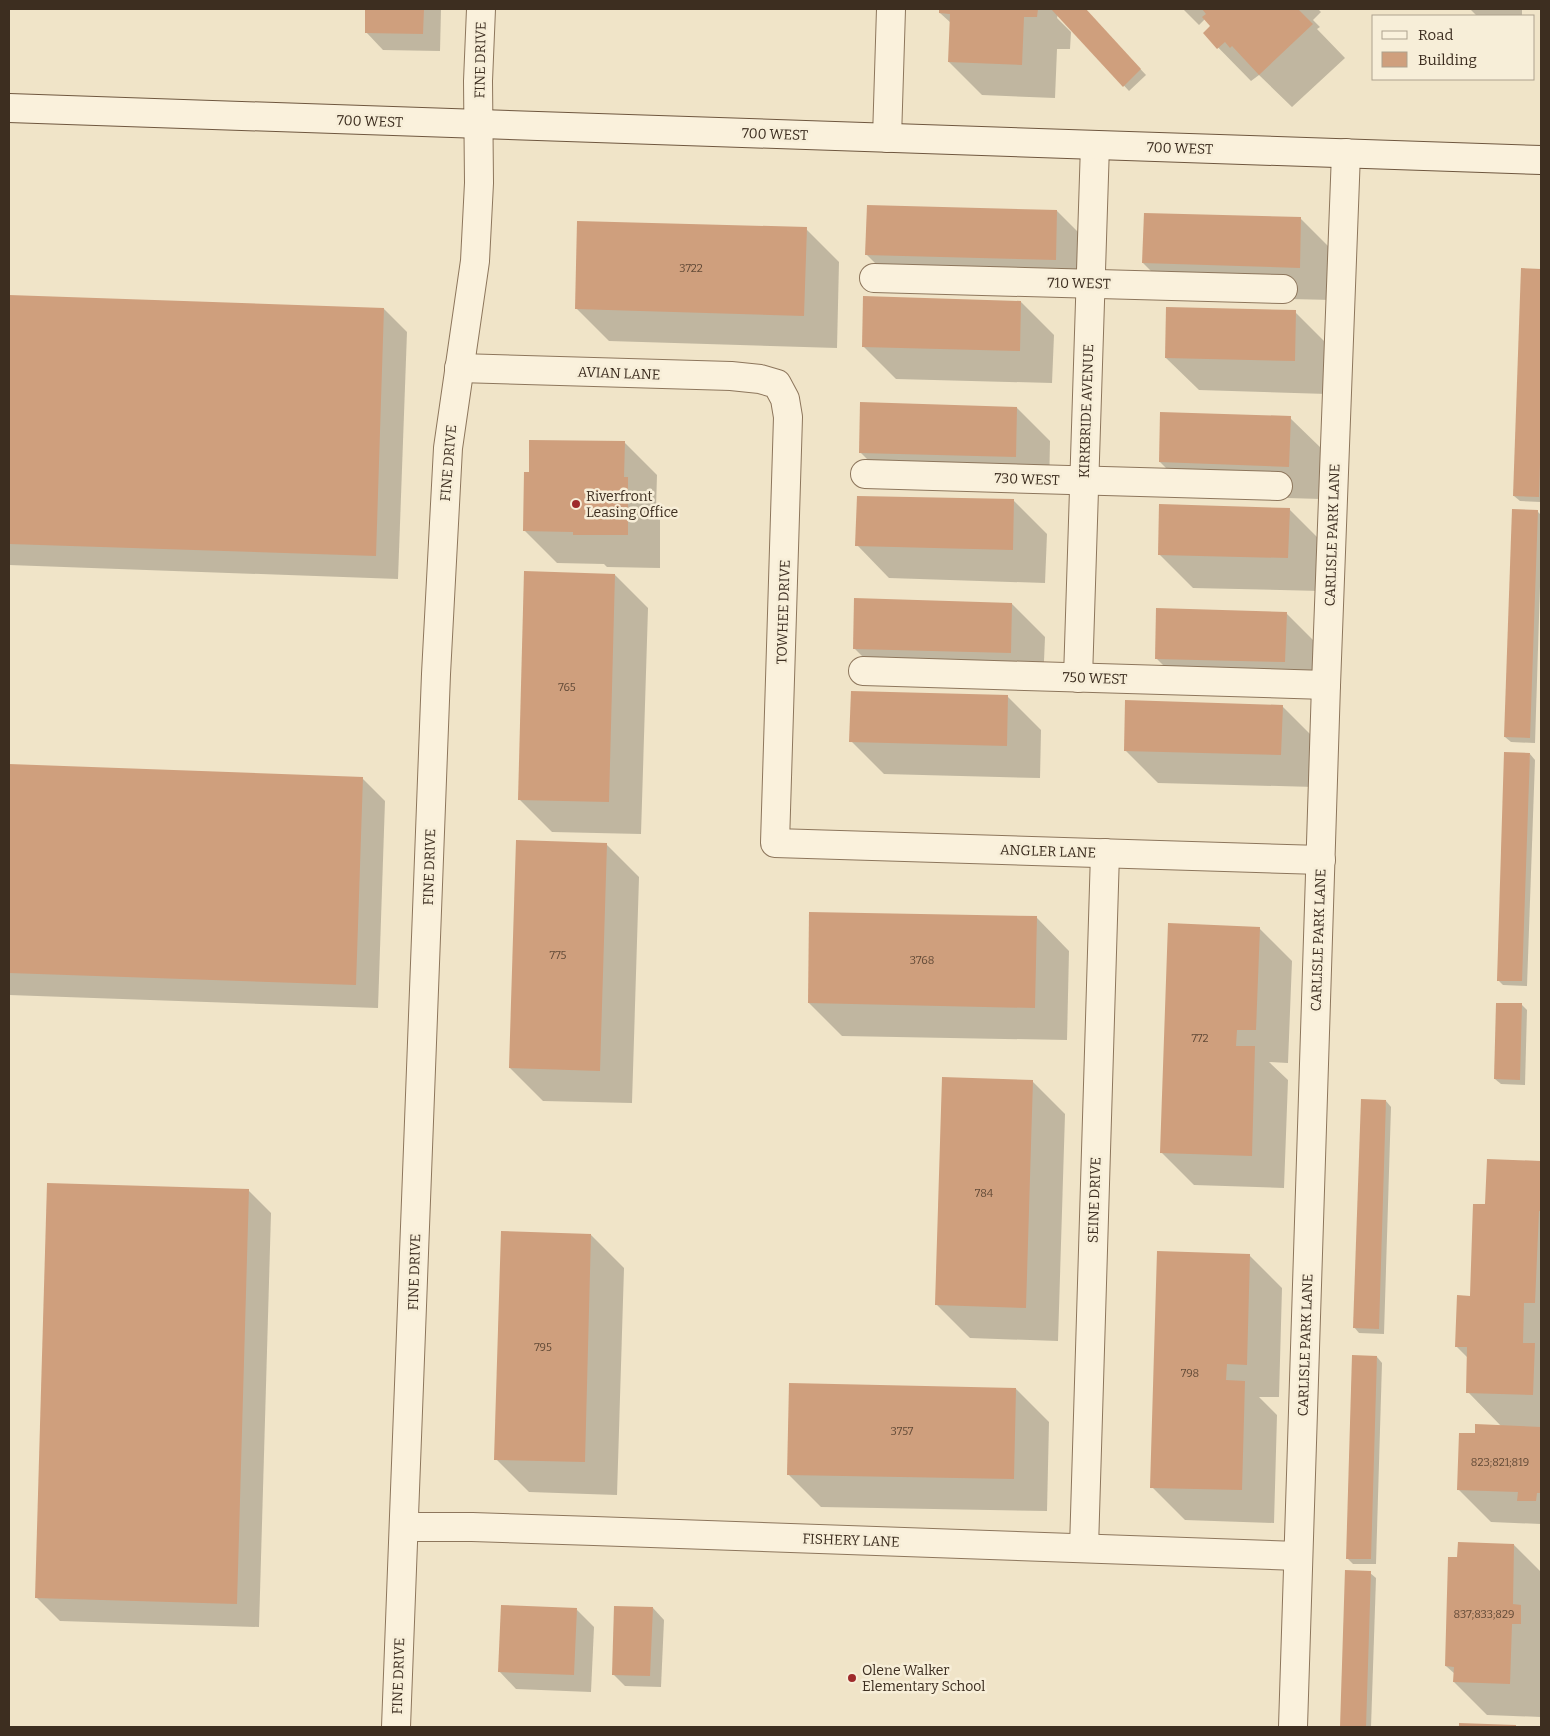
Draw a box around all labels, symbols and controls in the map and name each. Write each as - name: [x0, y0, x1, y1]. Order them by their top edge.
- legend: [1372, 15, 1535, 80]
- street label: FINE DRIVE: [471, 21, 490, 99]
- text: Road: [1418, 26, 1453, 44]
- text: Building: [1418, 51, 1477, 69]
- street label: 700 WEST: [337, 112, 403, 131]
- street label: 700 WEST: [742, 125, 808, 144]
- street label: 700 WEST: [1147, 139, 1213, 158]
- house number: 3722: [679, 262, 703, 275]
- street label: 710 WEST: [1047, 274, 1111, 293]
- street label: KIRKBRIDE AVENUE: [1076, 344, 1097, 478]
- street label: AVIAN LANE: [577, 364, 661, 383]
- street label: FINE DRIVE: [437, 424, 460, 502]
- street label: CARLISLE PARK LANE: [1322, 463, 1343, 607]
- street label: 730 WEST: [994, 470, 1060, 489]
- place label: Riverfront Leasing Office: [586, 488, 678, 521]
- marker: Riverfront Leasing Office: [570, 498, 582, 510]
- street label: TOWHEE DRIVE: [773, 559, 794, 665]
- street label: 750 WEST: [1062, 669, 1128, 688]
- house number: 765: [558, 681, 576, 694]
- street label: FINE DRIVE: [420, 828, 439, 906]
- street label: ANGLER LANE: [1000, 841, 1096, 862]
- street label: CARLISLE PARK LANE: [1308, 868, 1329, 1012]
- house number: 775: [550, 949, 567, 962]
- house number: 3768: [910, 954, 934, 967]
- house number: 772: [1192, 1032, 1209, 1045]
- street label: SEINE DRIVE: [1084, 1157, 1105, 1243]
- house number: 784: [975, 1187, 994, 1200]
- street label: FINE DRIVE: [405, 1233, 424, 1311]
- street label: CARLISLE PARK LANE: [1295, 1273, 1316, 1417]
- house number: 795: [534, 1341, 552, 1354]
- house number: 798: [1181, 1367, 1199, 1380]
- house number: 3757: [891, 1425, 914, 1438]
- house number: 823;821;819: [1471, 1456, 1529, 1469]
- street label: FISHERY LANE: [802, 1530, 900, 1551]
- house number: 837;833;829: [1454, 1608, 1514, 1621]
- street label: FINE DRIVE: [389, 1637, 408, 1715]
- place label: Olene Walker Elementary School: [862, 1662, 985, 1695]
- marker: Olene Walker Elementary School: [846, 1672, 858, 1684]

